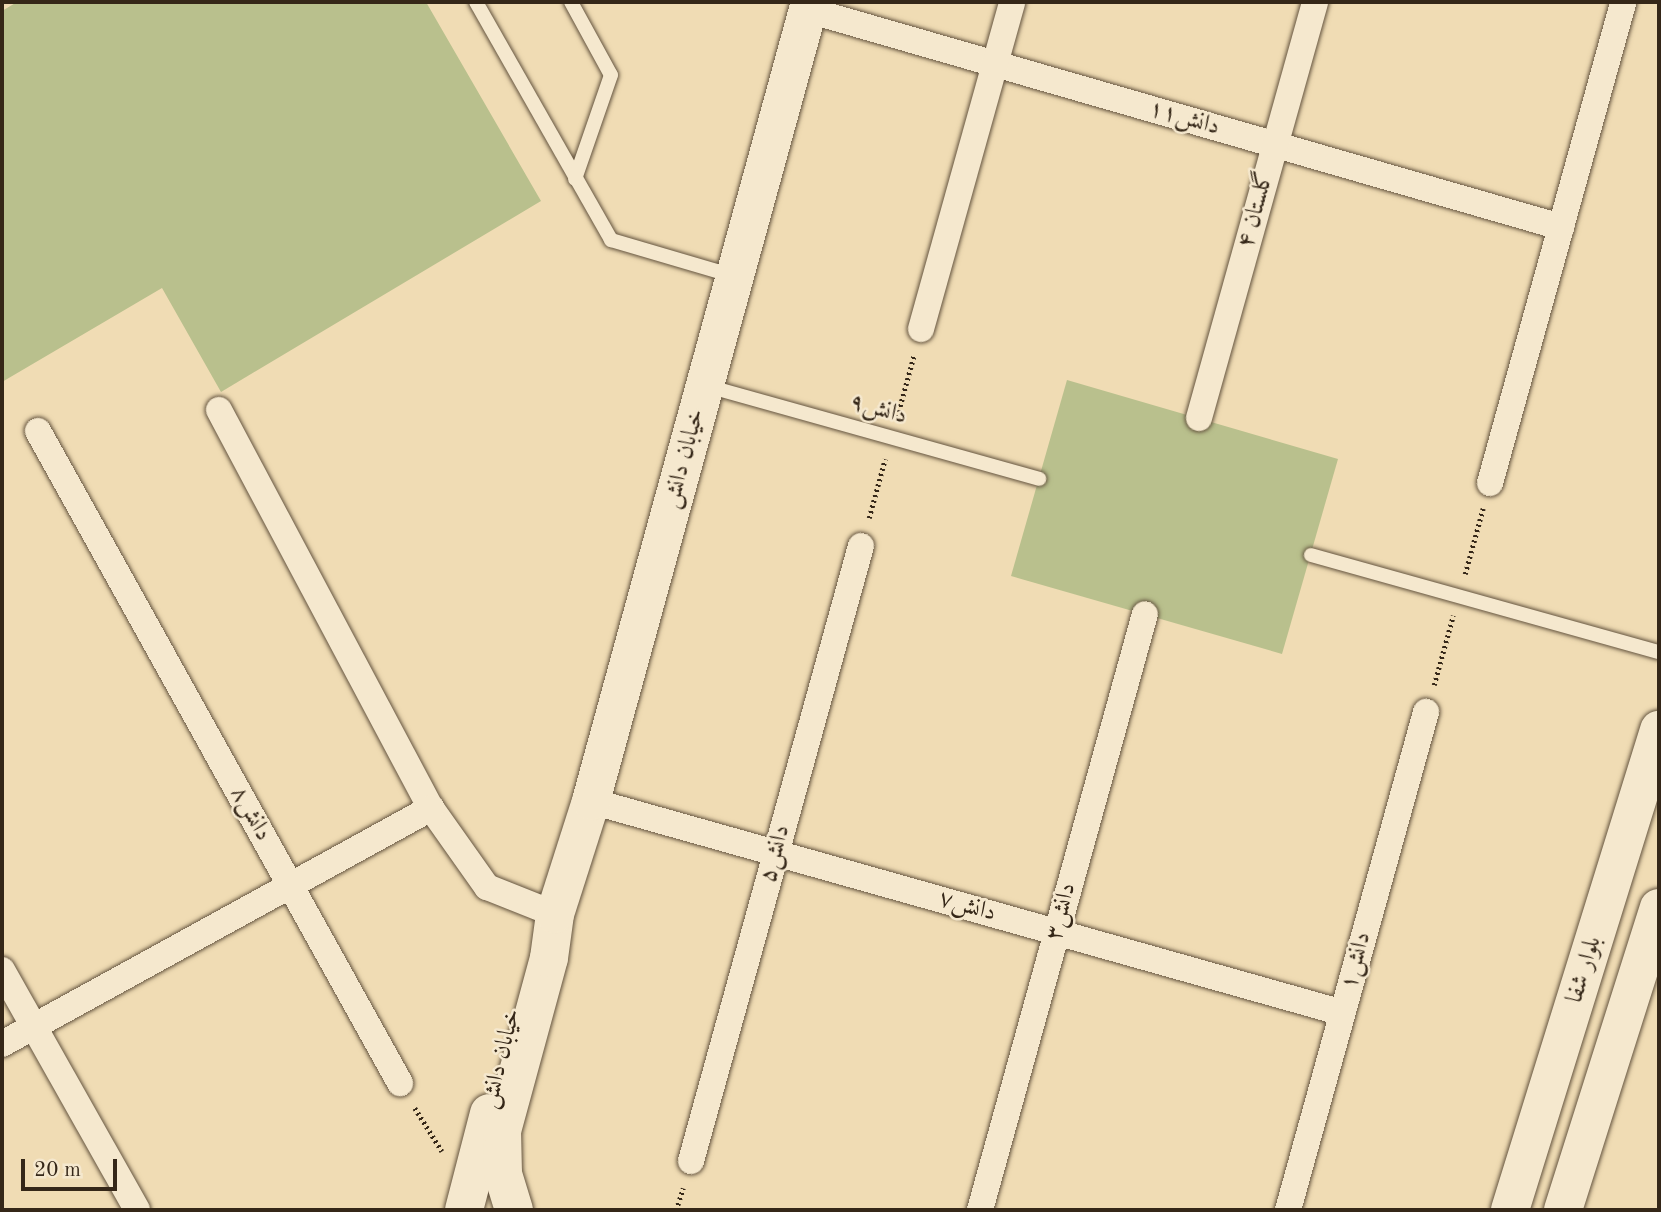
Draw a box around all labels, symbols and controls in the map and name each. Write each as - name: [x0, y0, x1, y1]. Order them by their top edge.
- street label: دانش۱۱: [1145, 95, 1223, 143]
- street label: گلستان ۴: [1233, 169, 1281, 251]
- street label: دانش۹: [846, 388, 910, 432]
- street label: خیابان دانش: [658, 406, 712, 512]
- street label: دانش۸: [223, 781, 277, 847]
- street label: دانش۵: [755, 822, 797, 886]
- street label: دانش۳: [1041, 880, 1083, 944]
- street label: دانش۷: [935, 885, 999, 929]
- street label: دانش۱: [1336, 929, 1378, 993]
- street label: بلوار شفا: [1561, 933, 1609, 1007]
- street label: خیابان دانش: [476, 1006, 528, 1112]
- scale bar: [24, 1146, 121, 1190]
- text: 20 m: [34, 1160, 81, 1181]

